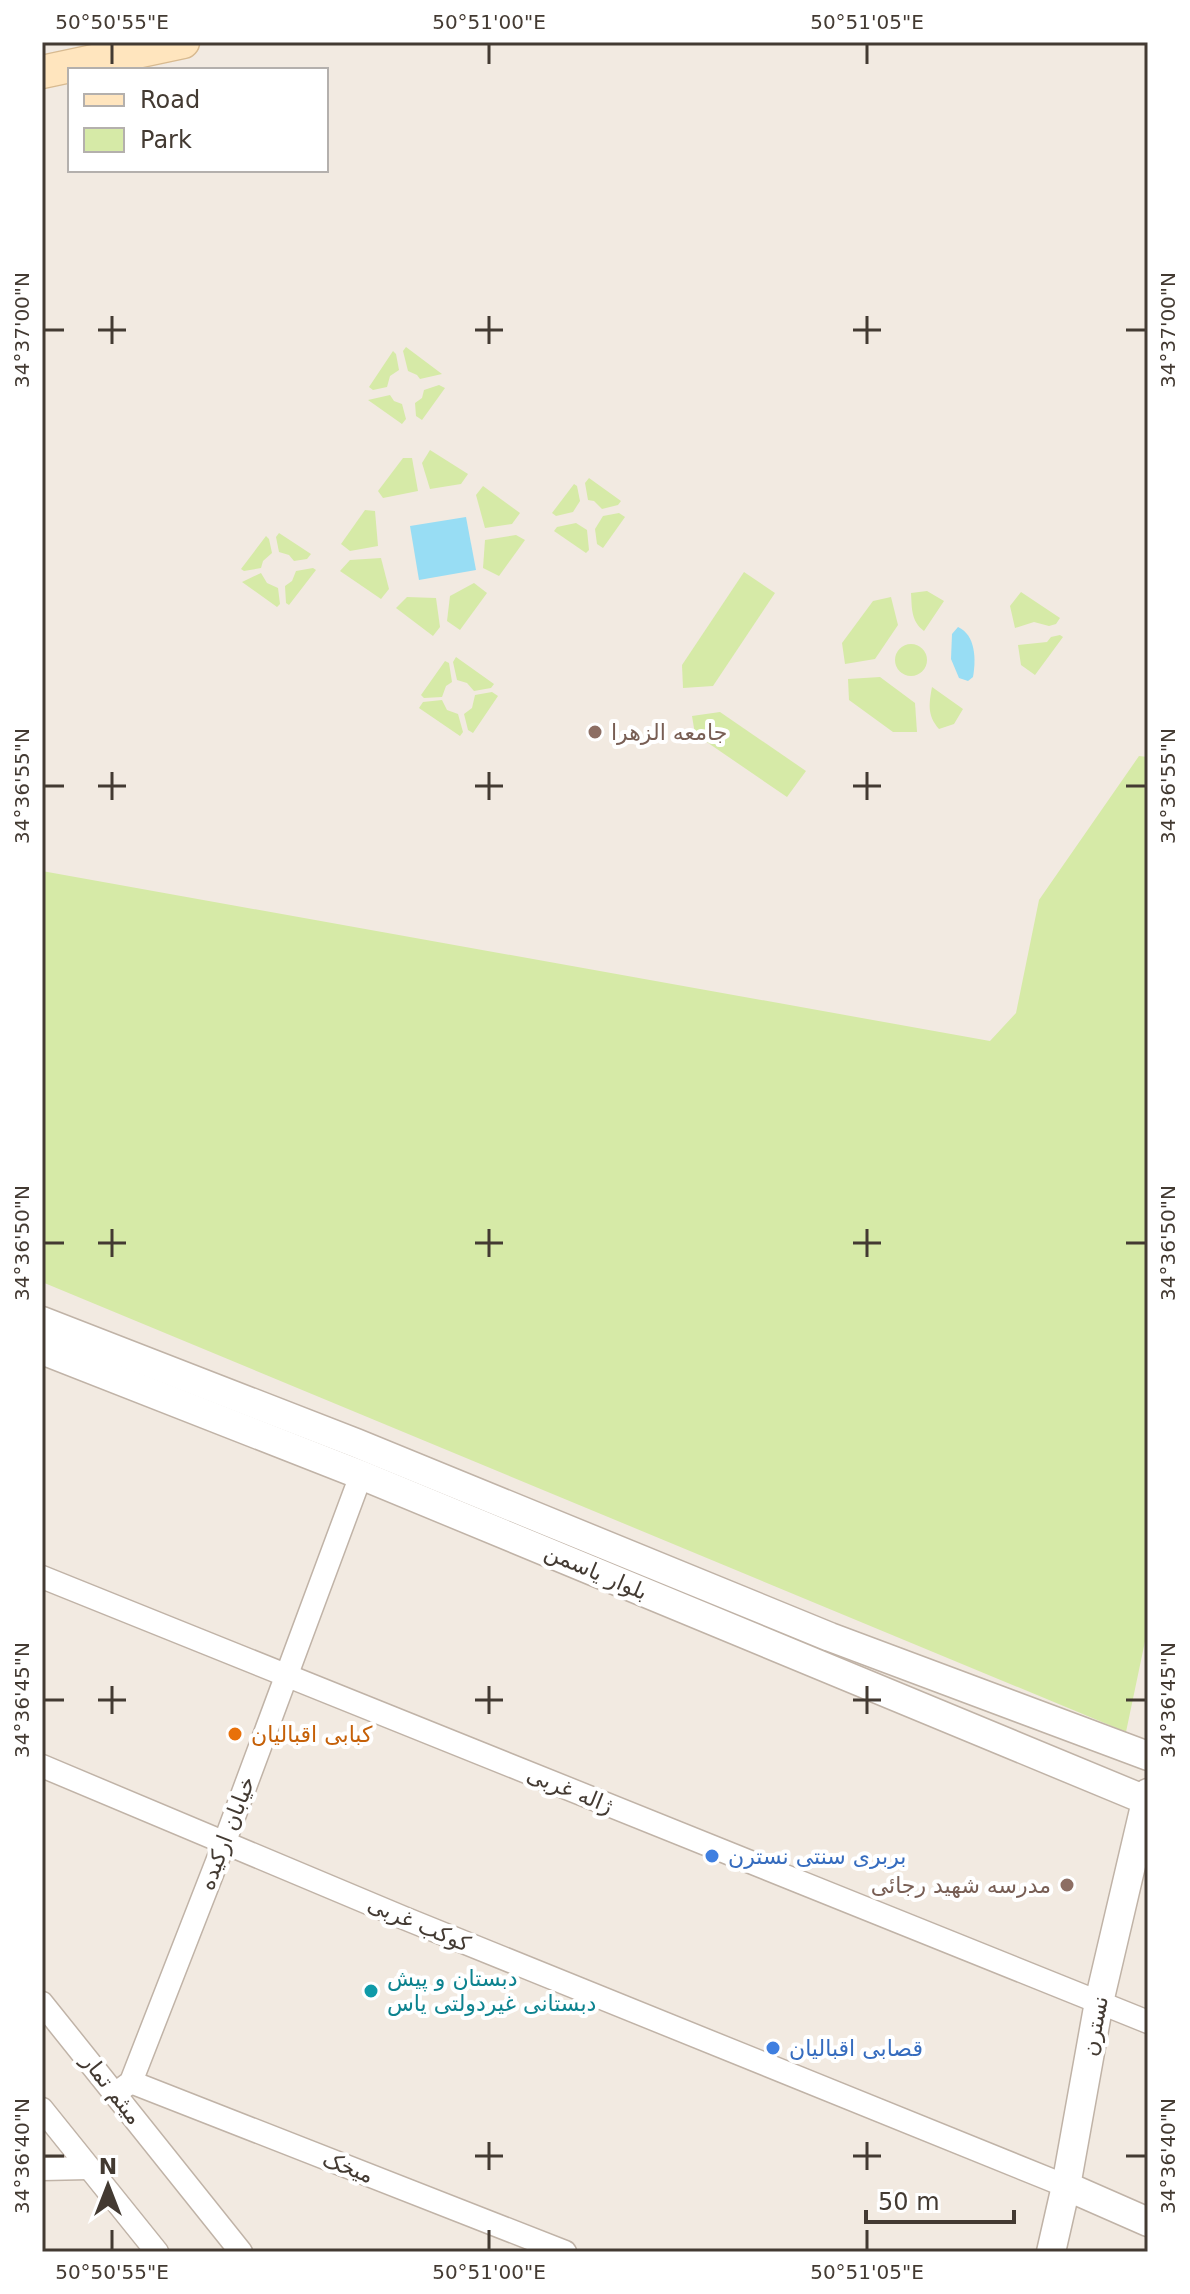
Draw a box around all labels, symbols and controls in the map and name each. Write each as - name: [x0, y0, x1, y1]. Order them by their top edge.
- text: 50°50'55"E: [55, 10, 169, 34]
- text: 50°51'00"E: [432, 10, 546, 34]
- text: 50°51'05"E: [810, 10, 924, 34]
- legend: [68, 68, 328, 172]
- text: Road: [140, 86, 200, 114]
- text: Park: [140, 126, 192, 154]
- text: 34°37'00"N: [10, 272, 34, 388]
- text: 34°37'00"N: [1156, 272, 1180, 388]
- place label: جامعه الزهرا: [611, 720, 727, 745]
- marker: جامعه الزهرا: [586, 723, 604, 741]
- text: 34°36'55"N: [10, 728, 34, 844]
- text: 34°36'55"N: [1156, 728, 1180, 844]
- text: 34°36'50"N: [10, 1185, 34, 1301]
- text: 34°36'50"N: [1156, 1185, 1180, 1301]
- street label: بلوار یاسمن: [541, 1539, 651, 1605]
- text: 34°36'45"N: [10, 1642, 34, 1758]
- text: 34°36'45"N: [1156, 1642, 1180, 1758]
- place label: کبابی اقبالیان: [251, 1722, 373, 1747]
- marker: کبابی اقبالیان: [226, 1725, 244, 1743]
- street label: ژاله غربی: [523, 1761, 617, 1819]
- street label: خیابان ارکیده: [194, 1773, 260, 1893]
- place label: بربری سنتی نسترن: [728, 1844, 906, 1869]
- marker: بربری سنتی نسترن: [703, 1847, 721, 1865]
- place label: مدرسه شهید رجائی: [871, 1873, 1051, 1898]
- marker: مدرسه شهید رجائی: [1058, 1876, 1076, 1894]
- street label: کوکب غربی: [364, 1891, 475, 1957]
- place label: دبستان و پیش دبستانی غیردولتی یاس: [387, 1966, 596, 2017]
- marker: دبستان و پیش دبستانی غیردولتی یاس: [362, 1982, 380, 2000]
- street label: نسترن: [1077, 1994, 1113, 2058]
- place label: قصابی اقبالیان: [789, 2036, 923, 2061]
- marker: قصابی اقبالیان: [764, 2039, 782, 2057]
- street label: میثم تمار: [75, 2048, 147, 2130]
- text: 34°36'40"N: [10, 2098, 34, 2214]
- text: 34°36'40"N: [1156, 2098, 1180, 2214]
- north arrow: [68, 2146, 148, 2226]
- street label: میخک: [319, 2146, 377, 2188]
- text: N: [99, 2154, 117, 2179]
- scale bar: [866, 2174, 1014, 2224]
- text: 50 m: [878, 2188, 940, 2216]
- text: 50°50'55"E: [55, 2260, 169, 2284]
- text: 50°51'00"E: [432, 2260, 546, 2284]
- text: 50°51'05"E: [810, 2260, 924, 2284]

